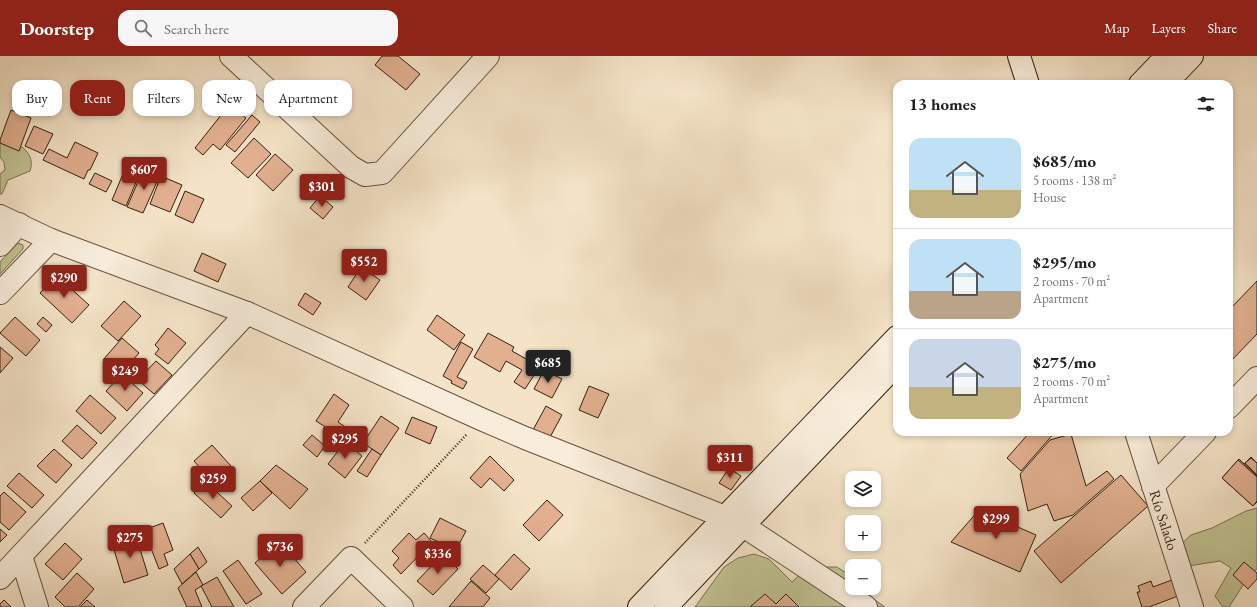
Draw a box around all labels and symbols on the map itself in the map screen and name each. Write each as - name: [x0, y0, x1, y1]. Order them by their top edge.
- pin: $607: [120, 157, 168, 191]
- pin: $301: [298, 174, 346, 208]
- pin: $552: [340, 249, 388, 283]
- pin: $290: [40, 265, 88, 299]
- pin: $685: [524, 350, 572, 384]
- pin: $249: [101, 358, 149, 392]
- pin: $295: [321, 426, 369, 460]
- pin: $311: [706, 445, 754, 479]
- pin: $259: [189, 466, 237, 500]
- street label: Río Salado: [1145, 487, 1183, 553]
- pin: $299: [972, 506, 1020, 540]
- pin: $275: [106, 525, 154, 559]
- pin: $736: [256, 534, 304, 568]
- pin: $336: [414, 541, 462, 575]

